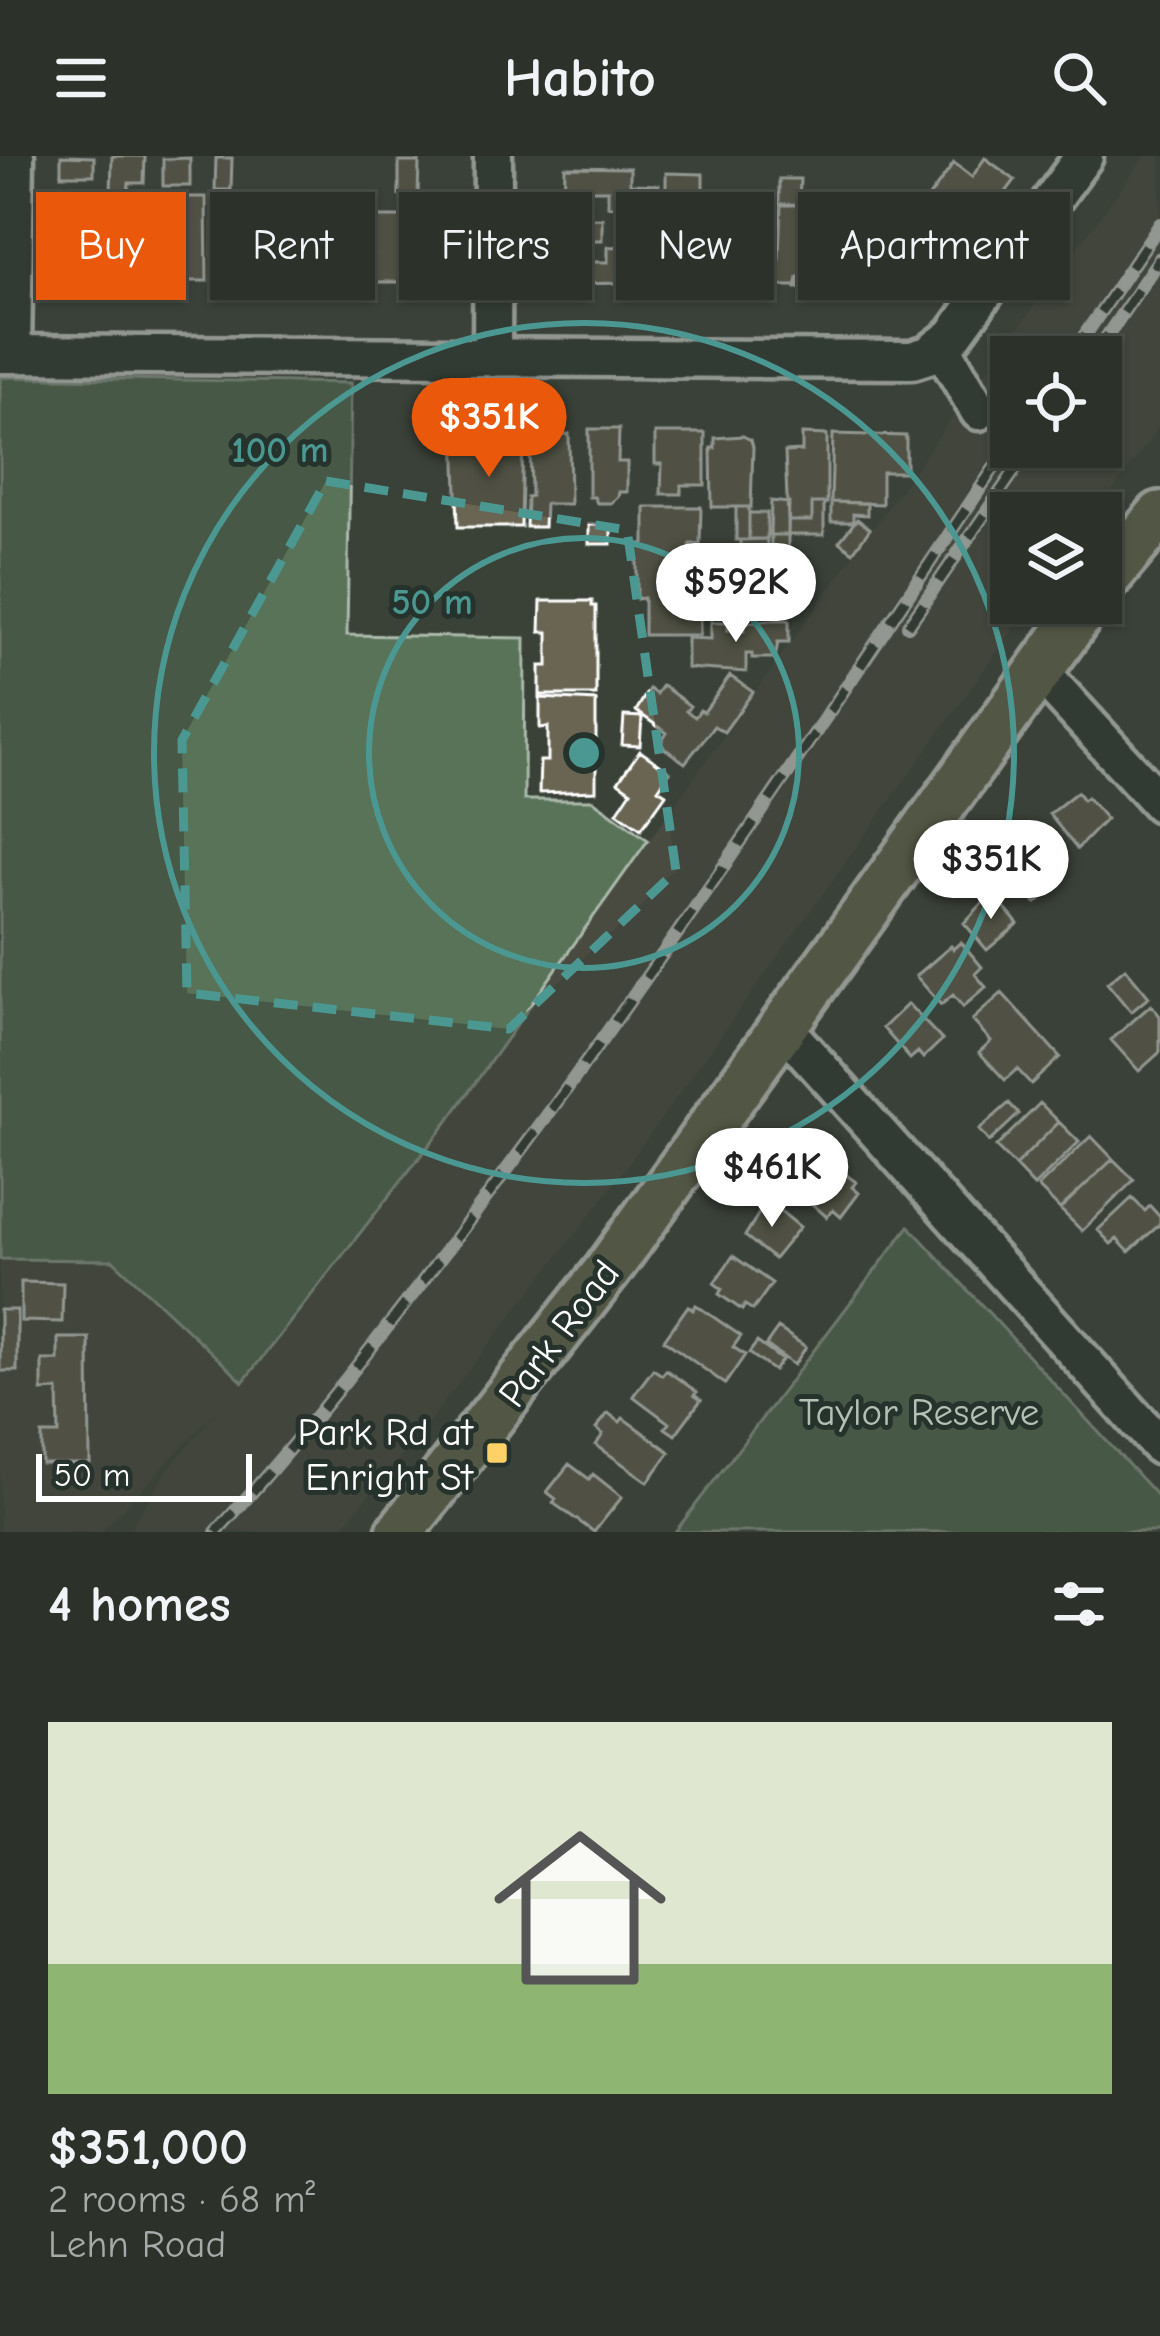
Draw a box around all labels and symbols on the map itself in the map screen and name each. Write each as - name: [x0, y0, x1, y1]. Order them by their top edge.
- pin: $351K: [405, 378, 573, 480]
- text: 100 m: [232, 430, 328, 471]
- pin: $592K: [652, 543, 820, 645]
- text: 50 m: [391, 582, 473, 623]
- centre of rings: [563, 732, 605, 774]
- pin: $351K: [907, 820, 1075, 922]
- pin: $461K: [688, 1128, 856, 1230]
- street label: Park Road: [489, 1252, 629, 1416]
- park label: Taylor Reserve: [799, 1390, 1039, 1435]
- place label: Park Rd at Enright St: [298, 1410, 475, 1500]
- marker: Park Rd at Enright St: [484, 1440, 510, 1466]
- scale bar: [36, 1448, 252, 1501]

